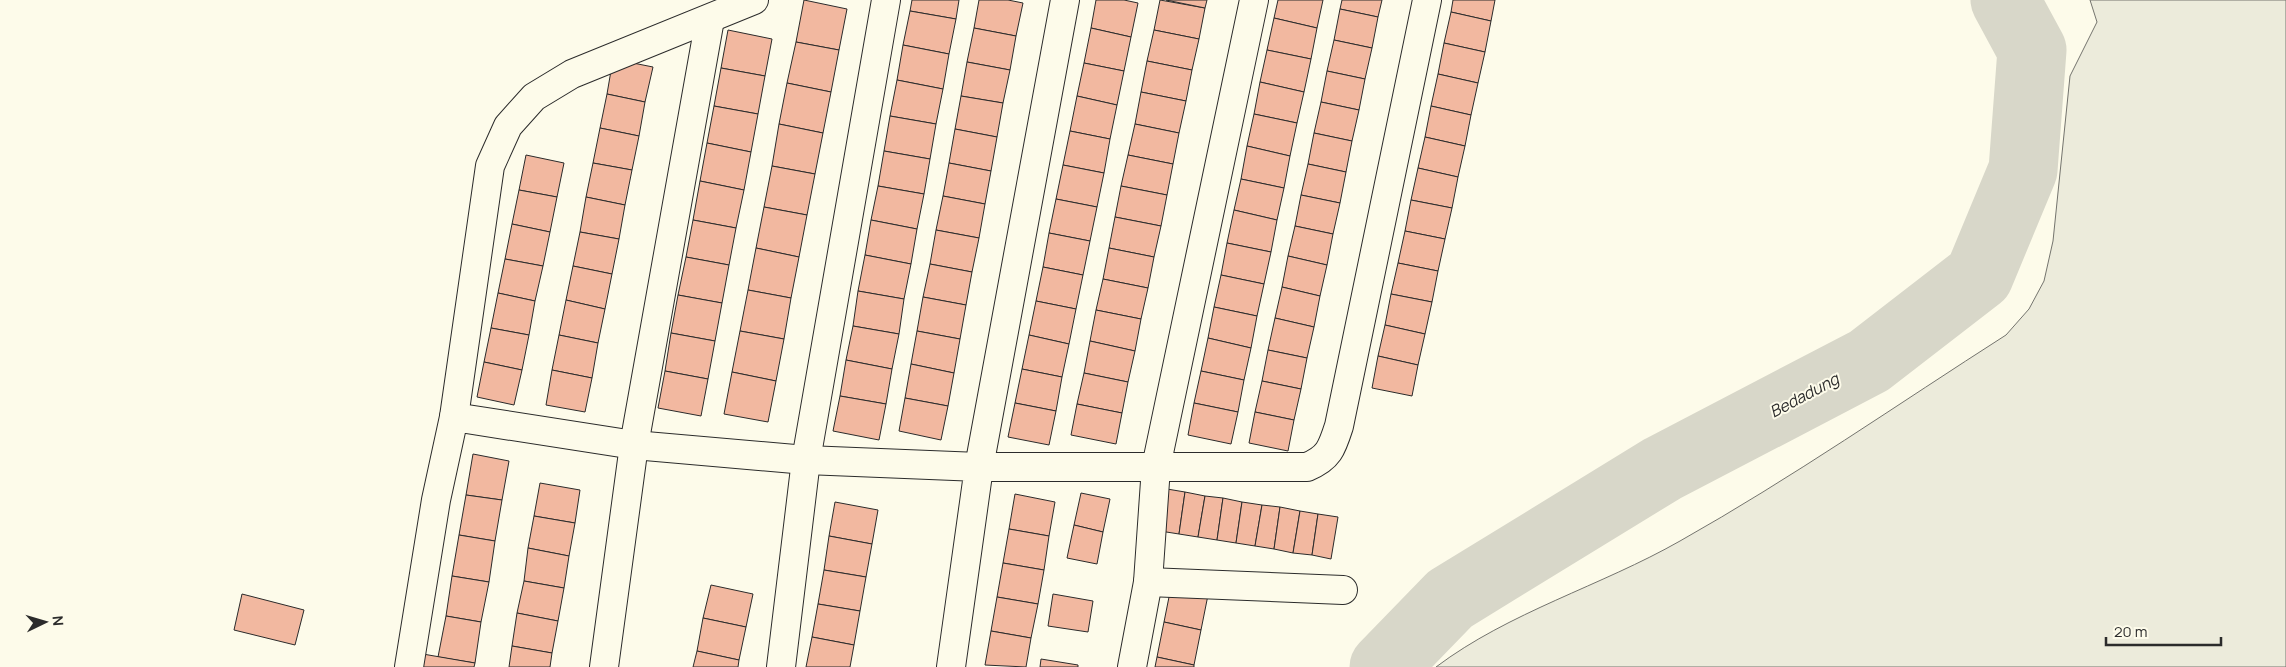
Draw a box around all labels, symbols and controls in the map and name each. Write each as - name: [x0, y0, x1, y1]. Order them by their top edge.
- water label: Bedadung: [1766, 367, 1844, 422]
- north arrow: [20, 597, 70, 647]
- scale bar: [2106, 614, 2221, 646]
- text: N: [49, 615, 68, 627]
- text: 20 m: [2114, 621, 2147, 642]

